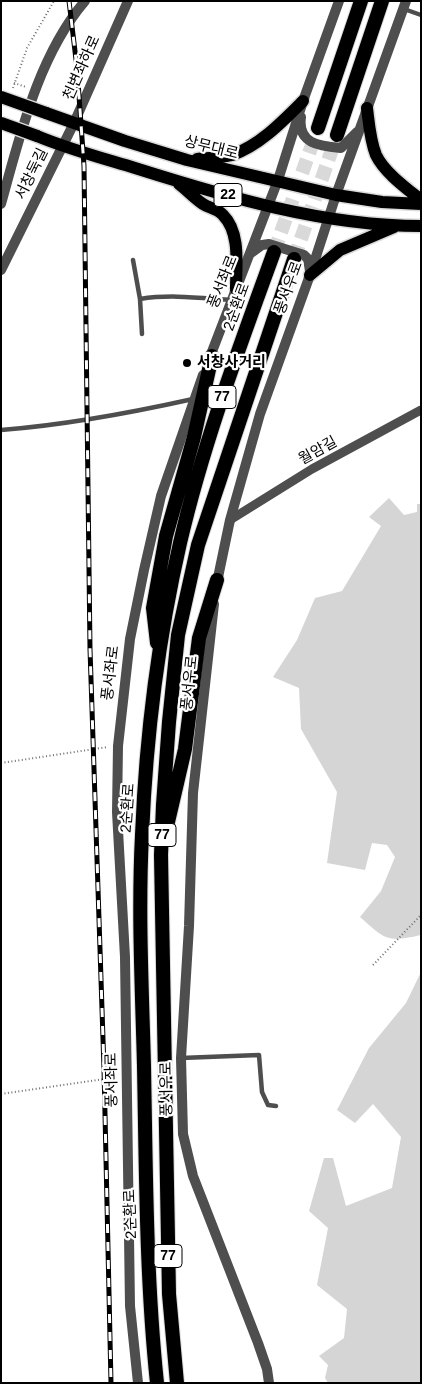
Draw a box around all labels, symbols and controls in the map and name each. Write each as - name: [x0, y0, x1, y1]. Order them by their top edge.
- street label: 천변좌하로: [60, 33, 104, 103]
- street label: 상무대로: [182, 133, 240, 163]
- street label: 서창둑길: [12, 145, 52, 203]
- road number: 22: [214, 184, 242, 206]
- street label: 풍서좌로: [204, 253, 242, 311]
- street label: 풍서우로: [271, 259, 307, 317]
- street label: 2순환로: [220, 281, 254, 333]
- place label: 서창사거리: [197, 354, 266, 372]
- marker: 서창사거리: [181, 357, 193, 369]
- road number: 77: [208, 386, 236, 408]
- street label: 월암길: [296, 433, 340, 469]
- street label: 풍서좌로: [99, 645, 123, 701]
- street label: 풍서우로: [178, 655, 202, 711]
- street label: 2순환로: [117, 783, 139, 833]
- road number: 77: [148, 824, 176, 846]
- street label: 풍서좌로: [103, 1052, 121, 1108]
- street label: 풍서우로: [158, 1061, 176, 1117]
- street label: 2순환로: [121, 1189, 141, 1239]
- road number: 77: [154, 1244, 182, 1268]

